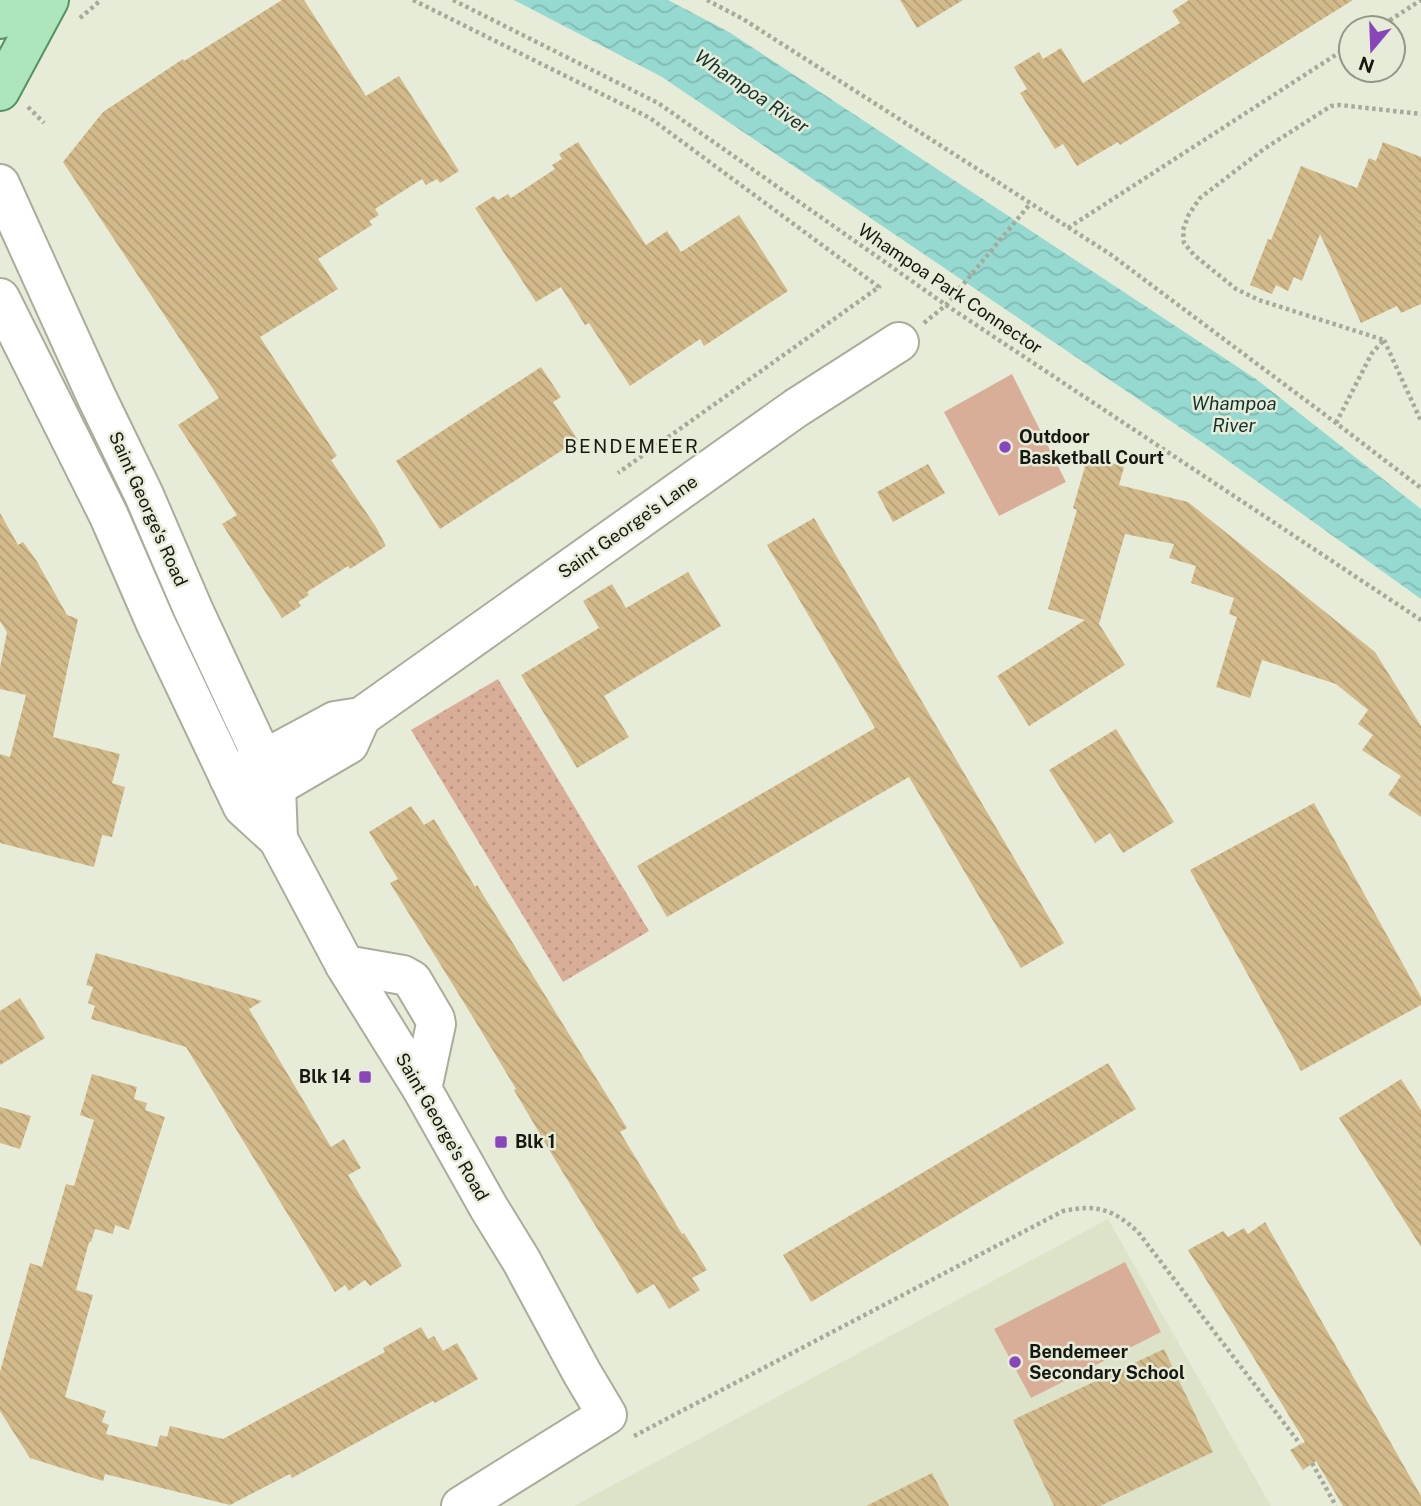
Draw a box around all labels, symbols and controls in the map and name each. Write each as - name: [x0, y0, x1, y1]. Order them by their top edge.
- north arrow: [1337, 14, 1407, 84]
- water label: Whampoa River: [691, 45, 814, 138]
- text: N: [1356, 52, 1377, 78]
- street label: Whampoa Park Connector: [854, 219, 1046, 358]
- water label: Whampoa River: [1191, 392, 1277, 436]
- place label: Outdoor Basketball Court: [1019, 426, 1164, 468]
- street label: Saint George's Road: [105, 428, 192, 589]
- district label: BENDEMEER: [564, 435, 700, 457]
- marker: Outdoor Basketball Court: [997, 439, 1013, 455]
- street label: Saint George's Lane: [554, 471, 701, 583]
- street label: Saint George's Road: [392, 1049, 493, 1204]
- place label: Blk 14: [299, 1066, 351, 1087]
- marker: Blk 14: [357, 1069, 373, 1085]
- place label: Blk 1: [515, 1131, 555, 1152]
- marker: Blk 1: [493, 1134, 509, 1150]
- place label: Bendemeer Secondary School: [1029, 1341, 1185, 1383]
- marker: Bendemeer Secondary School: [1007, 1354, 1023, 1370]

